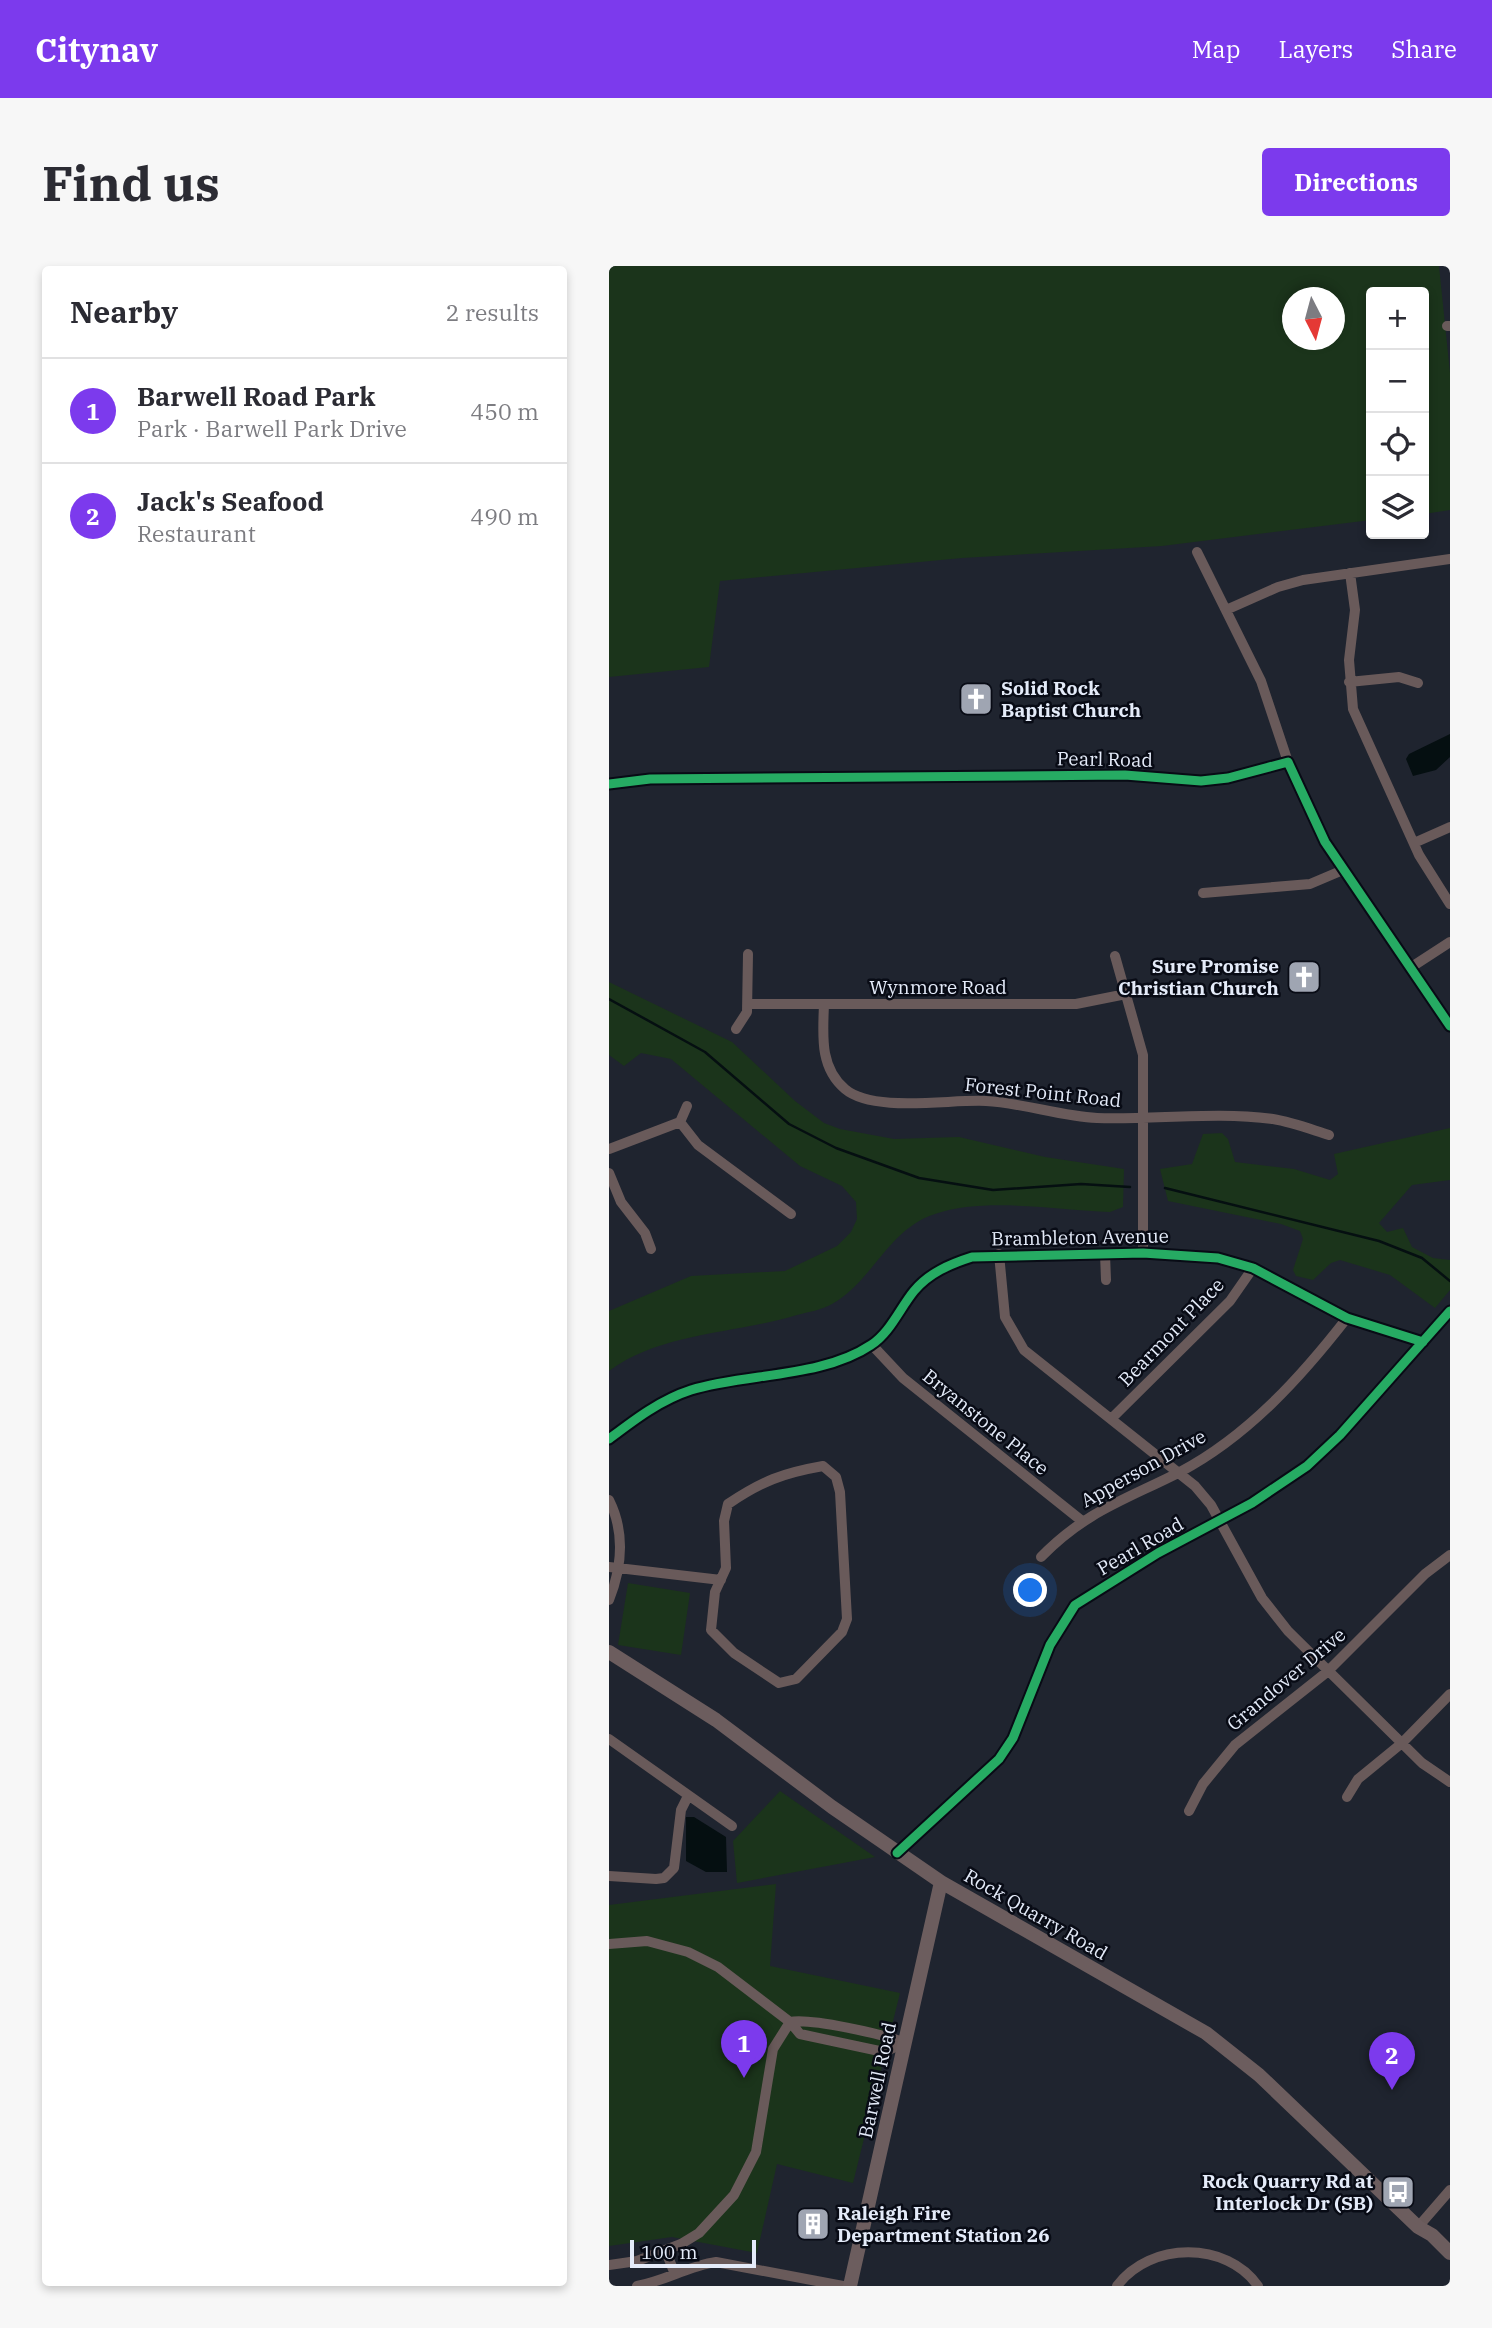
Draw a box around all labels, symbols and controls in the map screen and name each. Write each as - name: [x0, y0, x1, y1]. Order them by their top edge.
- text: Citynav: [35, 28, 158, 71]
- text: Map: [1192, 33, 1240, 65]
- text: Layers: [1278, 33, 1353, 65]
- text: Share: [1391, 33, 1457, 65]
- button: Directions: [1262, 148, 1450, 216]
- text: Find us: [42, 151, 220, 214]
- north arrow: [1282, 287, 1345, 350]
- map controls: [1366, 287, 1429, 539]
- button: +: [1366, 287, 1429, 350]
- text: Nearby: [70, 292, 178, 331]
- text: 2 results: [446, 297, 539, 327]
- button: −: [1366, 350, 1429, 413]
- text: Barwell Road Park: [137, 379, 375, 413]
- text: 1: [86, 396, 100, 426]
- text: 450 m: [470, 396, 539, 426]
- text: Park · Barwell Park Drive: [137, 413, 407, 443]
- button: locate: [1366, 413, 1429, 476]
- button: layers: [1366, 476, 1429, 539]
- text: Jack's Seafood: [137, 484, 324, 518]
- text: 2: [86, 501, 100, 531]
- text: 490 m: [470, 501, 539, 531]
- text: Restaurant: [137, 518, 256, 548]
- place label: Solid Rock Baptist Church: [1001, 676, 1141, 722]
- church icon: Solid Rock Baptist Church: [957, 680, 995, 718]
- street label: Pearl Road: [1057, 746, 1153, 772]
- place label: Sure Promise Christian Church: [1118, 954, 1279, 1000]
- church icon: Sure Promise Christian Church: [1285, 958, 1323, 996]
- street label: Wynmore Road: [869, 975, 1007, 999]
- street label: Forest Point Road: [963, 1072, 1123, 1112]
- street label: Brambleton Avenue: [991, 1223, 1169, 1251]
- street label: Bearmont Place: [1113, 1273, 1229, 1391]
- street label: Bryanstone Place: [918, 1364, 1054, 1480]
- street label: Apperson Drive: [1076, 1424, 1210, 1512]
- street label: Pearl Road: [1092, 1512, 1188, 1580]
- your location: [1013, 1573, 1047, 1607]
- street label: Grandover Drive: [1222, 1622, 1350, 1736]
- street label: Rock Quarry Road: [960, 1863, 1112, 1965]
- pin: 1: [721, 2020, 767, 2078]
- street label: Barwell Road: [853, 2020, 901, 2140]
- pin: 2: [1369, 2032, 1415, 2090]
- place label: Rock Quarry Rd at Interlock Dr (SB): [1202, 2169, 1373, 2215]
- bus stop icon: Rock Quarry Rd at Interlock Dr (SB): [1379, 2173, 1417, 2211]
- place label: Raleigh Fire Department Station 26: [837, 2201, 1050, 2247]
- building icon: Raleigh Fire Department Station 26: [794, 2205, 832, 2243]
- scale bar: [630, 2237, 756, 2269]
- text: 100 m: [641, 2240, 698, 2264]

